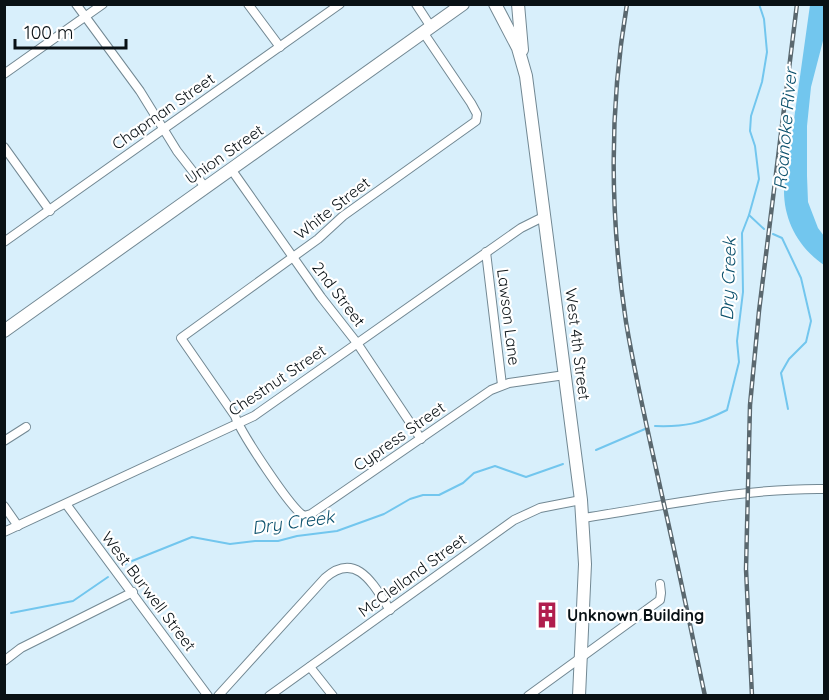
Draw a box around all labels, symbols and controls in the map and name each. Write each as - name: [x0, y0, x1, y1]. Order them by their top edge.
- scale bar: [15, 12, 126, 50]
- text: 100 m: [24, 21, 73, 44]
- water label: Roanoke River: [768, 65, 802, 191]
- street label: Chapman Street: [108, 68, 218, 154]
- street label: Union Street: [181, 120, 267, 188]
- street label: White Street: [290, 172, 374, 244]
- water label: Dry Creek: [715, 236, 741, 321]
- street label: 2nd Street: [308, 258, 370, 330]
- street label: Lawson Lane: [493, 267, 525, 367]
- street label: West 4th Street: [561, 287, 595, 401]
- street label: Chestnut Street: [224, 340, 330, 420]
- street label: Cypress Street: [349, 397, 449, 475]
- water label: Dry Creek: [250, 505, 337, 539]
- street label: West Burwell Street: [98, 527, 200, 655]
- street label: McClelland Street: [354, 529, 470, 621]
- building icon: Unknown Building: [532, 600, 562, 630]
- place label: Unknown Building: [567, 605, 704, 625]

